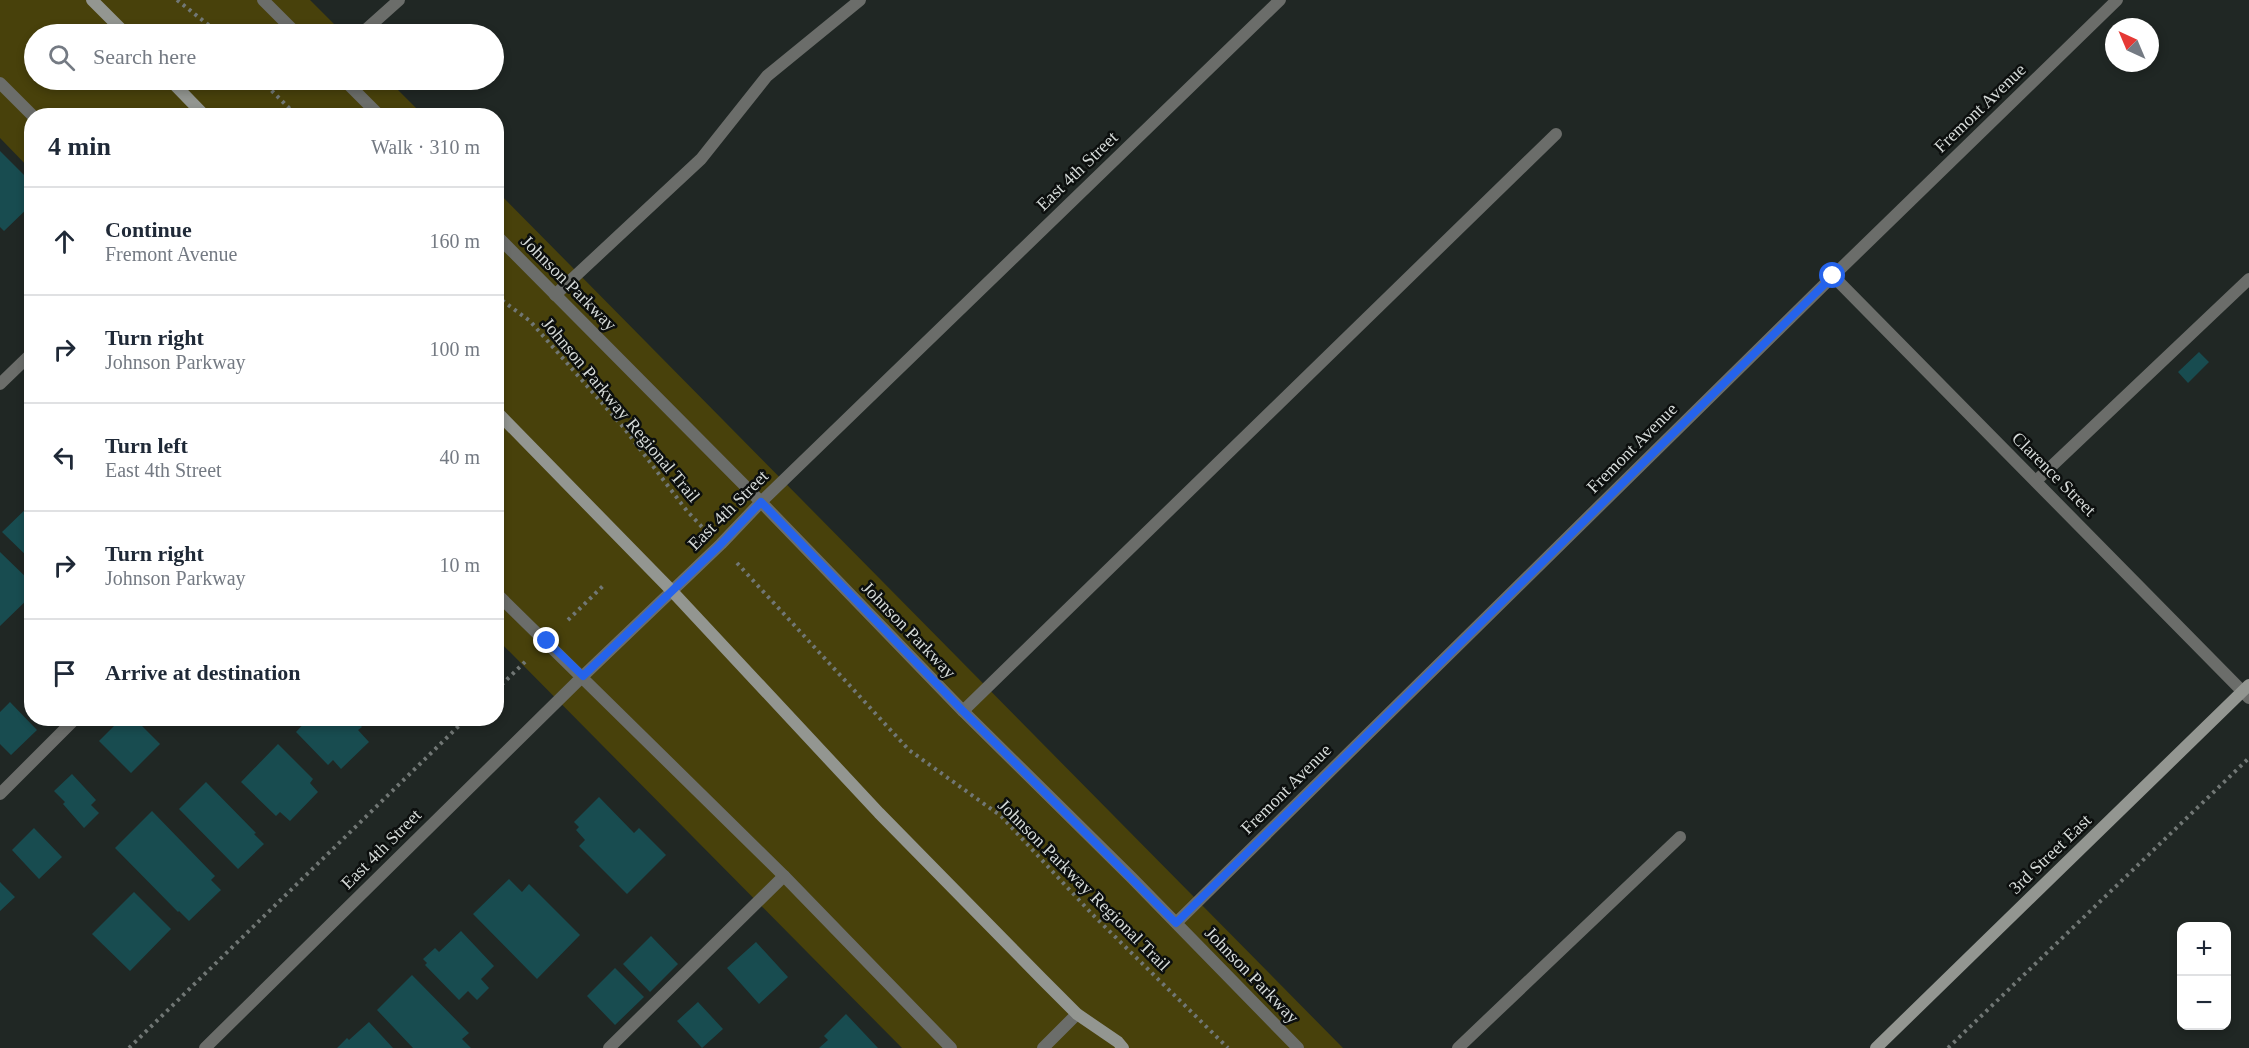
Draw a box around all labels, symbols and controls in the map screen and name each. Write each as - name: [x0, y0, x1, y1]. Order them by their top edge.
- north arrow: [2105, 18, 2159, 72]
- search box: [24, 24, 504, 90]
- icon: search: [45, 41, 78, 74]
- text: Search here: [93, 44, 196, 69]
- street label: Fremont Avenue: [1930, 59, 2030, 157]
- street label: East 4th Street: [1032, 127, 1122, 215]
- text: 4 min: [48, 132, 111, 161]
- text: Walk · 310 m: [371, 136, 480, 158]
- text: Continue: [105, 217, 192, 242]
- icon: ahead: [48, 225, 81, 258]
- text: 160 m: [429, 230, 480, 252]
- street label: Johnson Parkway: [517, 231, 621, 335]
- text: Fremont Avenue: [105, 243, 237, 265]
- route start: [1819, 262, 1845, 288]
- street label: Johnson Parkway Regional Trail: [538, 314, 704, 506]
- text: Turn right: [105, 325, 204, 350]
- icon: right: [48, 333, 81, 366]
- text: 100 m: [429, 338, 480, 360]
- text: Johnson Parkway: [105, 351, 246, 373]
- street label: Fremont Avenue: [1583, 399, 1681, 497]
- street label: Clarence Street: [2008, 428, 2100, 520]
- text: Turn left: [105, 433, 188, 458]
- icon: left: [48, 441, 81, 474]
- text: 40 m: [439, 446, 480, 468]
- text: East 4th Street: [105, 459, 222, 481]
- street label: East 4th Street: [684, 466, 772, 554]
- text: Turn right: [105, 541, 204, 566]
- icon: right: [48, 549, 81, 582]
- text: 10 m: [439, 554, 480, 576]
- text: Johnson Parkway: [105, 567, 246, 589]
- street label: Johnson Parkway: [858, 578, 960, 682]
- route end: [533, 627, 559, 653]
- icon: arrive: [48, 657, 81, 690]
- text: Arrive at destination: [105, 660, 301, 685]
- street label: Fremont Avenue: [1237, 740, 1335, 838]
- street label: Johnson Parkway Regional Trail: [994, 795, 1174, 975]
- street label: East 4th Street: [337, 805, 425, 893]
- street label: 3rd Street East: [2005, 810, 2095, 898]
- map controls: [2177, 922, 2231, 1030]
- button: +: [2177, 922, 2231, 976]
- street label: Johnson Parkway: [1201, 923, 1303, 1027]
- button: −: [2177, 976, 2231, 1030]

